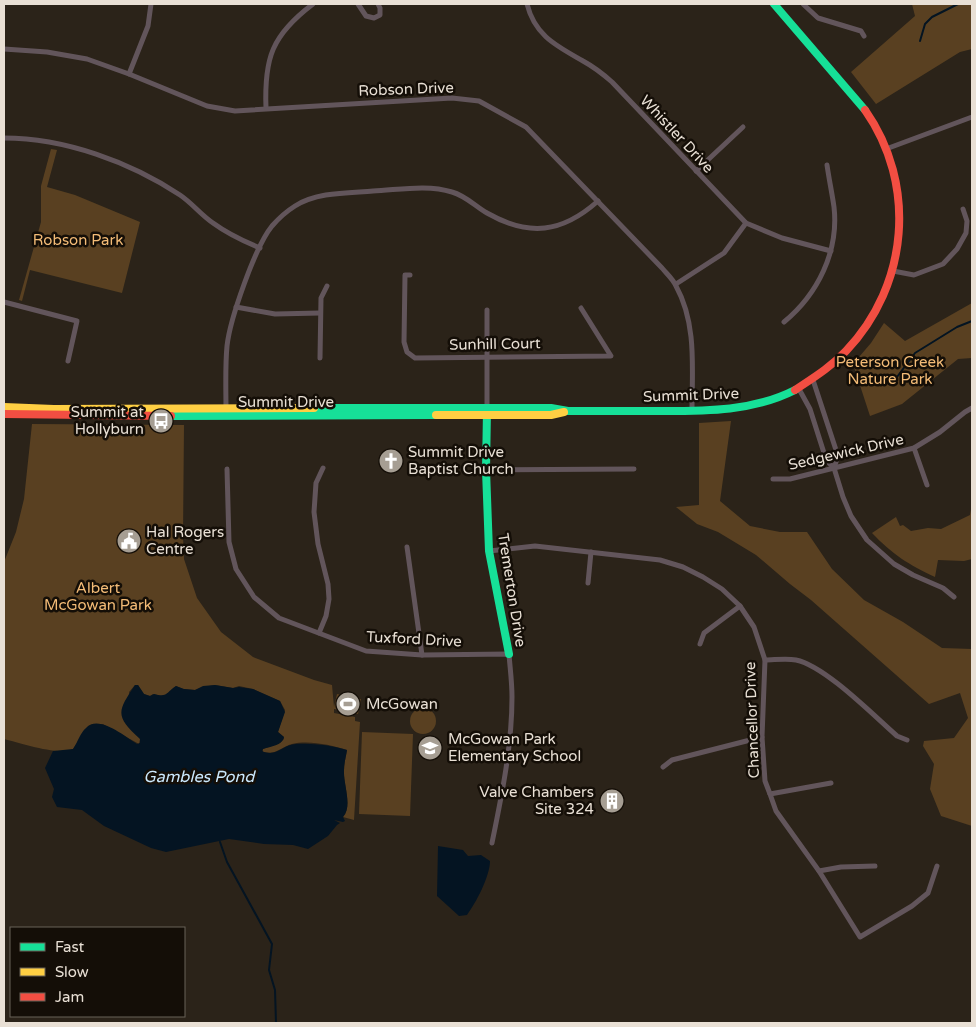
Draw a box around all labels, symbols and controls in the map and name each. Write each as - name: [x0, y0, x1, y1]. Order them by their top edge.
- street label: Robson Drive: [358, 78, 454, 100]
- street label: Whistler Drive: [636, 91, 718, 177]
- park label: Robson Park: [33, 231, 123, 249]
- street label: Sunhill Court: [449, 334, 541, 354]
- park label: Peterson Creek Nature Park: [836, 353, 944, 388]
- street label: Summit Drive: [643, 384, 739, 406]
- street label: Summit Drive: [238, 393, 334, 411]
- place label: Summit at Hollyburn: [71, 403, 144, 438]
- bus stop icon: Summit at Hollyburn: [148, 408, 174, 434]
- street label: Sedgewick Drive: [787, 430, 905, 474]
- place label: Summit Drive Baptist Church: [408, 443, 514, 478]
- church icon: Summit Drive Baptist Church: [378, 448, 404, 474]
- place label: Hal Rogers Centre: [146, 523, 224, 558]
- public building icon: Hal Rogers Centre: [116, 528, 142, 554]
- street label: Tremerton Drive: [494, 532, 530, 648]
- park label: Albert McGowan Park: [44, 579, 152, 614]
- street label: Tuxford Drive: [366, 628, 462, 650]
- street label: Chancellor Drive: [741, 661, 763, 779]
- sports icon: McGowan: [335, 691, 361, 717]
- place label: McGowan: [366, 695, 438, 713]
- place label: McGowan Park Elementary School: [448, 730, 581, 765]
- school or university icon: McGowan Park Elementary School: [417, 735, 443, 761]
- water label: Gambles Pond: [144, 767, 256, 787]
- place label: Valve Chambers Site 324: [479, 783, 594, 818]
- building icon: Valve Chambers Site 324: [599, 788, 625, 814]
- legend: [10, 927, 185, 1017]
- text: Fast: [55, 938, 85, 956]
- text: Slow: [55, 963, 89, 981]
- text: Jam: [55, 988, 84, 1006]

